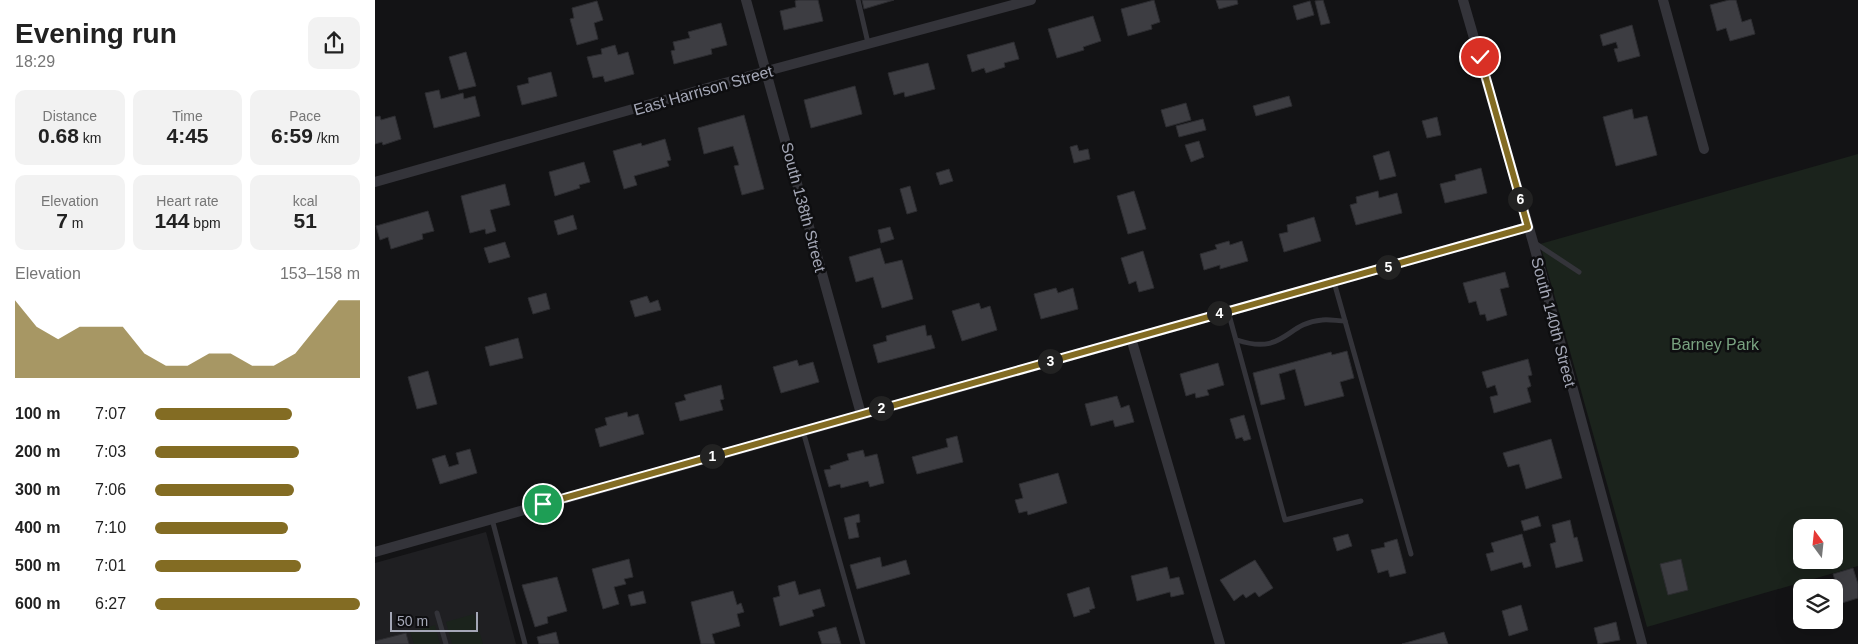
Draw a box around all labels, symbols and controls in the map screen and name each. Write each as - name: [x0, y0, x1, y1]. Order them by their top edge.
- button: share: [308, 17, 360, 69]
- text: Evening run: [15, 18, 177, 49]
- pin: [1459, 36, 1501, 78]
- icon: check: [1466, 43, 1494, 71]
- text: 18:29: [15, 53, 55, 70]
- street label: East Harrison Street: [632, 62, 775, 119]
- text: Distance: [43, 108, 97, 124]
- text: Time: [172, 108, 203, 124]
- text: Pace: [289, 108, 321, 124]
- text: 0.68: [38, 124, 79, 147]
- text: 4:45: [166, 124, 209, 147]
- text: 6:59: [271, 124, 313, 147]
- text: km: [79, 130, 102, 146]
- text: /km: [313, 130, 339, 146]
- street label: South 138th Street: [778, 140, 829, 274]
- pin: 6: [1507, 186, 1533, 212]
- text: 6: [1517, 191, 1524, 207]
- text: Elevation: [41, 193, 99, 209]
- text: Heart rate: [156, 193, 219, 209]
- text: kcal: [293, 193, 318, 209]
- text: 7: [56, 209, 68, 232]
- text: 144: [154, 209, 189, 232]
- text: 51: [293, 209, 317, 232]
- text: m: [68, 215, 83, 231]
- text: bpm: [189, 215, 221, 231]
- pin: 5: [1375, 254, 1401, 280]
- street label: South 140th Street: [1528, 255, 1579, 389]
- text: 5: [1385, 259, 1392, 275]
- text: Elevation: [15, 265, 81, 282]
- text: 153–158 m: [280, 265, 360, 282]
- pin: 4: [1207, 300, 1231, 326]
- text: 4: [1216, 305, 1223, 321]
- park label: Barney Park: [1671, 336, 1760, 353]
- pin: 3: [1037, 348, 1063, 374]
- text: 3: [1047, 353, 1054, 369]
- pin: 2: [869, 396, 893, 420]
- text: 2: [878, 400, 885, 416]
- text: 100 m: [15, 405, 60, 422]
- text: 7:07: [95, 405, 126, 422]
- text: 200 m: [15, 443, 60, 460]
- text: 7:03: [95, 443, 126, 460]
- pin: 1: [699, 444, 725, 468]
- text: 1: [709, 448, 716, 464]
- text: 300 m: [15, 481, 60, 498]
- text: 7:06: [95, 481, 126, 498]
- pin: [522, 483, 564, 525]
- icon: arrive: [529, 490, 557, 518]
- text: 400 m: [15, 519, 60, 536]
- text: 7:10: [95, 519, 126, 536]
- north arrow: [1793, 519, 1843, 569]
- map controls: [1793, 519, 1843, 629]
- text: 500 m: [15, 557, 60, 574]
- text: 7:01: [95, 557, 126, 574]
- button: layers: [1793, 579, 1843, 629]
- text: 600 m: [15, 595, 60, 612]
- text: 6:27: [95, 595, 126, 612]
- scale bar: [390, 609, 477, 632]
- text: 50 m: [397, 613, 428, 629]

